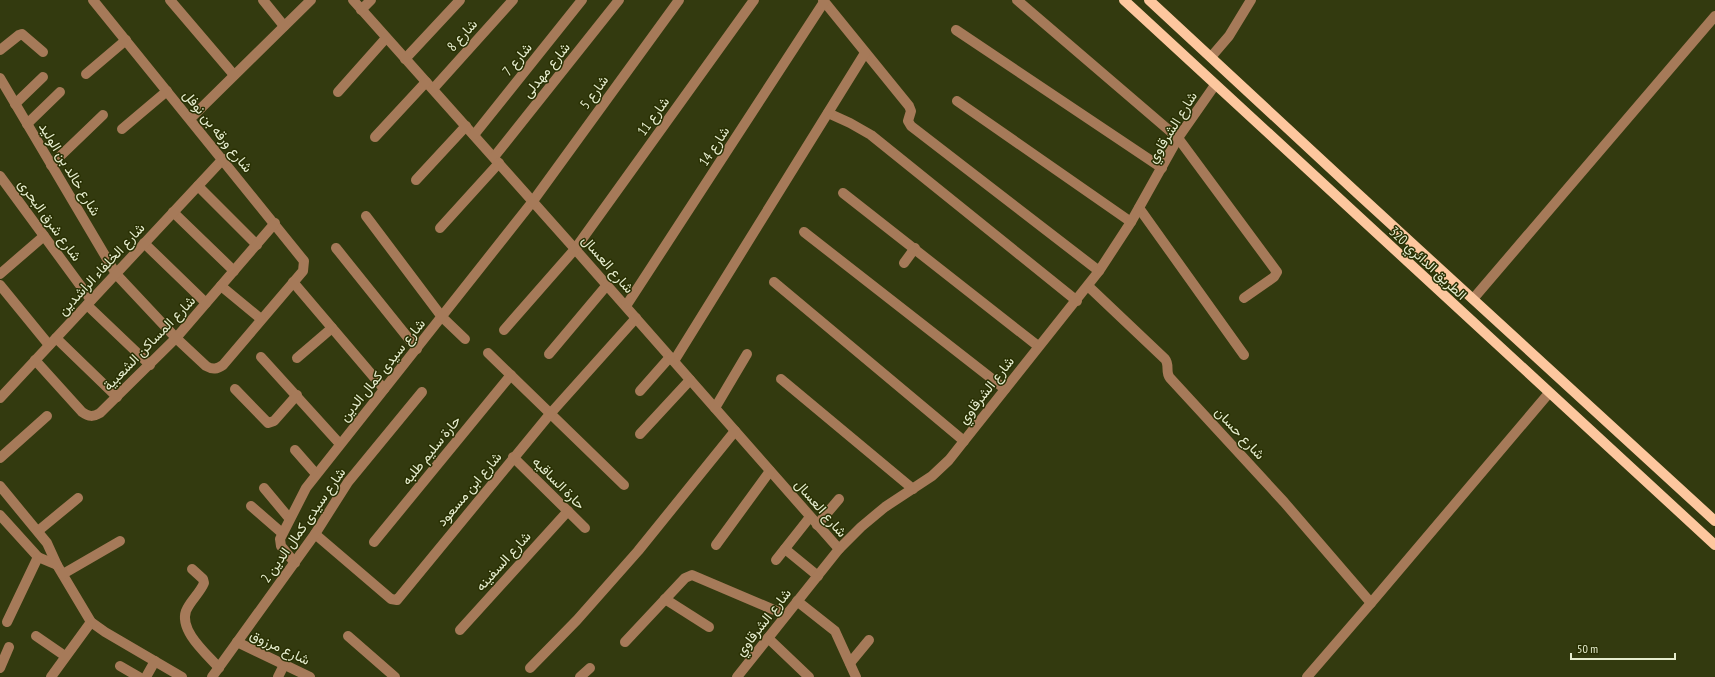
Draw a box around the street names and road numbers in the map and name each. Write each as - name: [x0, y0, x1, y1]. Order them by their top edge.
- street label: شارع 8: [443, 15, 483, 56]
- street label: شارع 7: [498, 39, 537, 80]
- street label: شارع مهدلى: [518, 39, 575, 103]
- street label: شارع 5: [576, 72, 614, 114]
- street label: شارع ورقه بن نوفل: [178, 86, 257, 177]
- street label: شارع الشرقاوي: [1143, 88, 1204, 168]
- street label: شارع 11: [633, 93, 675, 140]
- street label: شارع خالد بن الوليد: [33, 119, 105, 220]
- street label: شارع 14: [695, 123, 735, 170]
- street label: شارع شرق البحرى: [13, 176, 86, 266]
- street label: شارع الخلفاء الراشدين: [53, 219, 150, 320]
- street label: الطريق الدائري 320: [1383, 222, 1471, 306]
- street label: شارع العسال: [576, 231, 638, 298]
- street label: شارع المساكن الشعبية: [99, 292, 201, 396]
- street label: شارع سيدى كمال الدين: [335, 315, 431, 426]
- street label: شارع الشرقاوي: [954, 353, 1020, 429]
- street label: شارع حسان: [1210, 403, 1269, 464]
- street label: حارة سليم طلبه: [397, 412, 465, 488]
- street label: شارع ابن مسعود: [433, 448, 507, 531]
- street label: حارة الساقيه: [529, 453, 589, 513]
- street label: شارع سيدى كمال الدين 2: [257, 464, 351, 587]
- street label: شارع العسال: [789, 475, 851, 542]
- street label: شارع السفينه: [471, 527, 536, 596]
- street label: شارع الشرقاوي: [731, 585, 797, 661]
- street label: شارع مرزوق: [246, 625, 313, 671]

